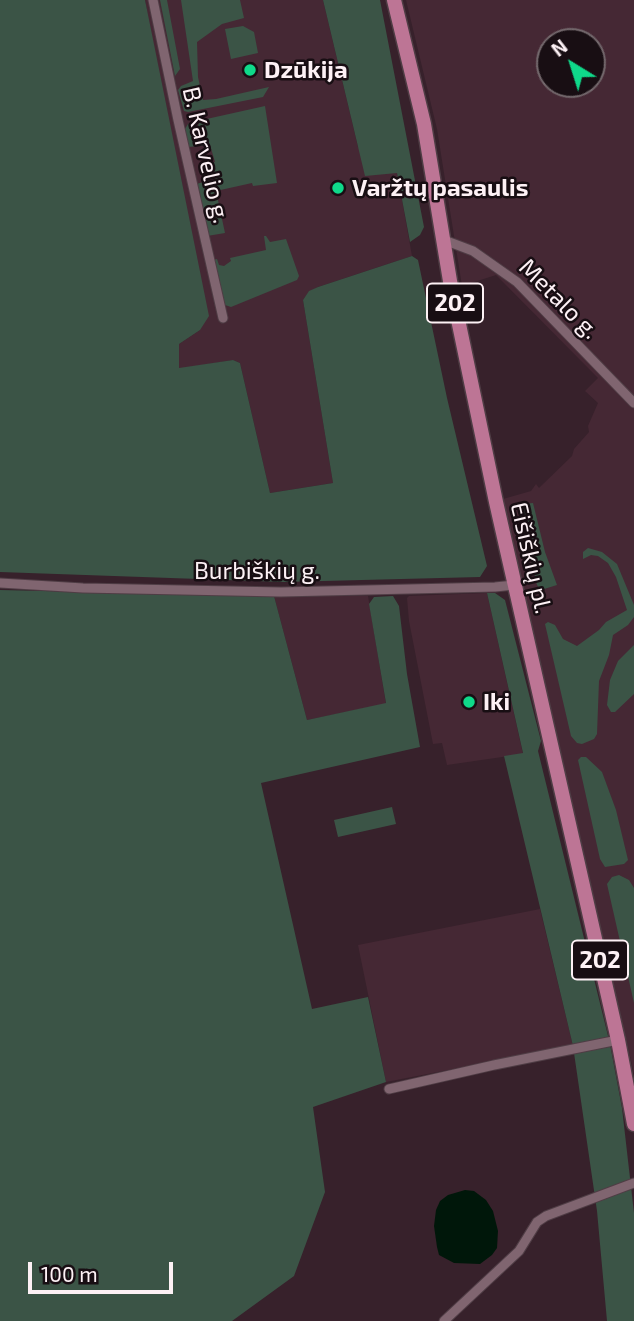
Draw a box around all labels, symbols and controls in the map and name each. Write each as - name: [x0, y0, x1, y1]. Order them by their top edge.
- north arrow: [536, 28, 606, 98]
- text: N: [547, 34, 571, 61]
- place label: Dzūkija: [264, 56, 348, 84]
- marker: Dzūkija: [242, 62, 258, 78]
- street label: B. Karvelio g.: [176, 84, 236, 226]
- place label: Varžtų pasaulis: [352, 174, 528, 202]
- marker: Varžtų pasaulis: [330, 180, 346, 196]
- street label: Metalo g.: [513, 253, 605, 345]
- road number: 202: [427, 284, 483, 322]
- street label: Eišiškių pl.: [504, 499, 558, 617]
- street label: Burbiškių g.: [194, 557, 320, 585]
- place label: Iki: [483, 688, 510, 716]
- marker: Iki: [461, 694, 477, 710]
- road number: 202: [572, 940, 628, 979]
- scale bar: [32, 1248, 177, 1292]
- text: 100 m: [41, 1261, 98, 1286]

